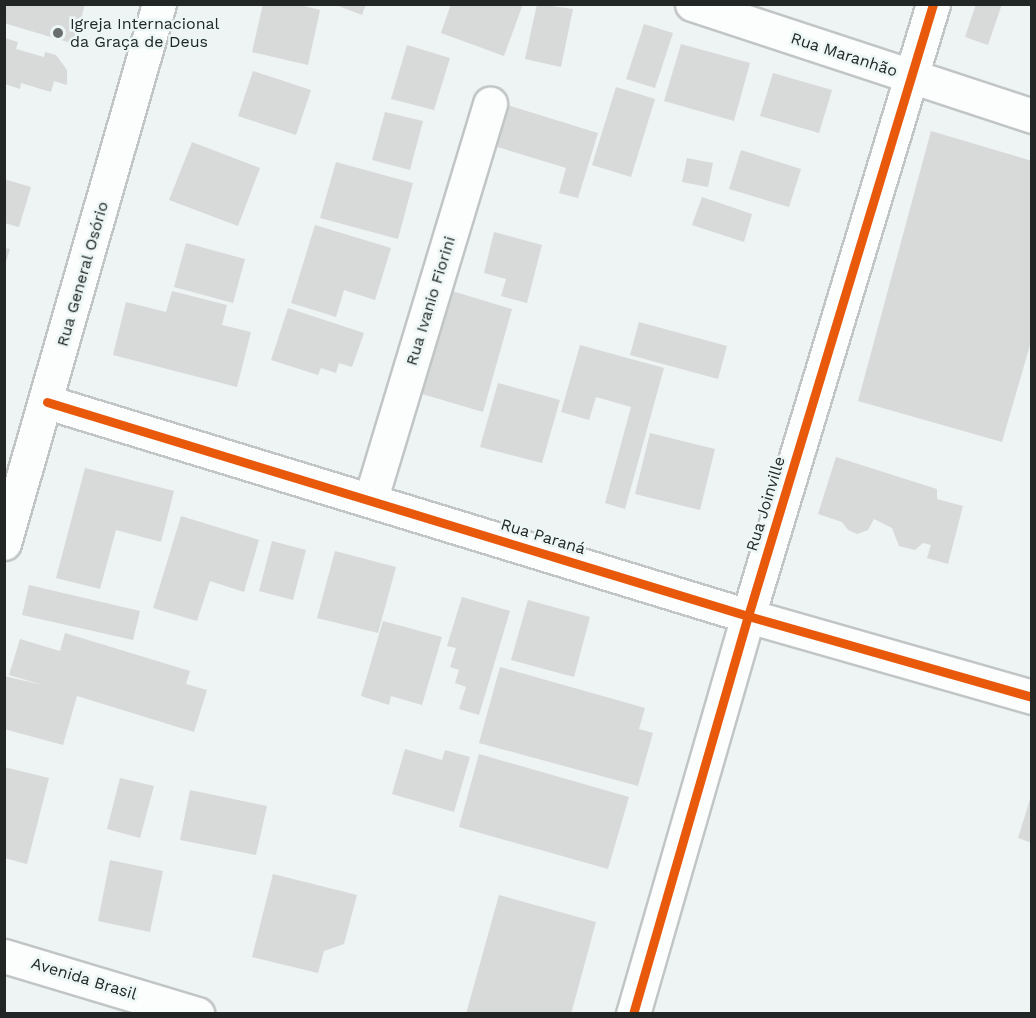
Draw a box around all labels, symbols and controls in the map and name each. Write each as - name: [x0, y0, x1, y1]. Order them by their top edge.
- place label: Igreja Internacional da Graça de Deus: [70, 14, 220, 52]
- marker: Igreja Internacional da Graça de Deus: [51, 26, 65, 40]
- street label: Rua Maranhão: [788, 29, 900, 81]
- street label: Rua General Osório: [53, 199, 113, 349]
- street label: Rua Ivanio Fiorini: [402, 234, 460, 368]
- street label: Rua Joinville: [742, 454, 790, 554]
- street label: Rua Paraná: [498, 515, 588, 559]
- street label: Avenida Brasil: [29, 954, 139, 1004]

